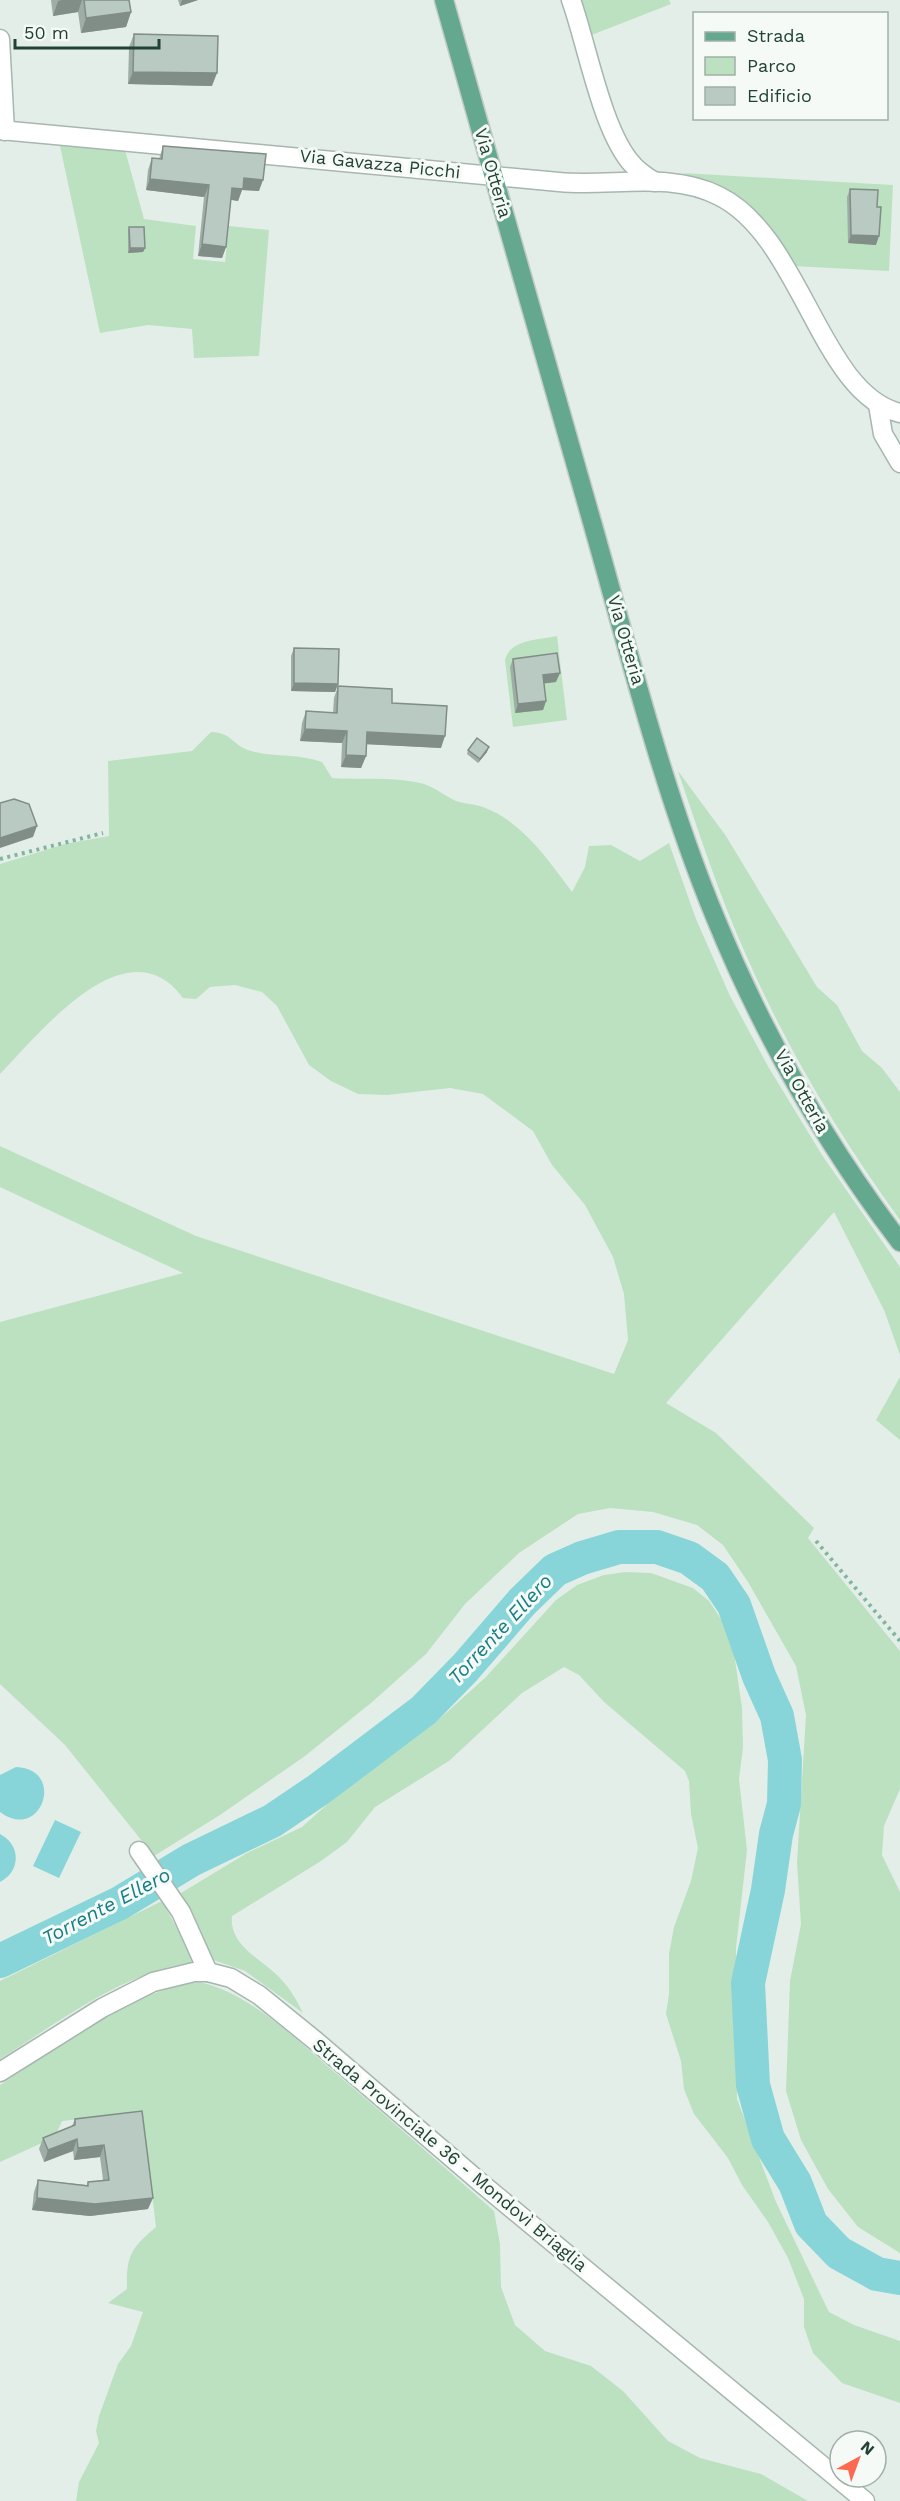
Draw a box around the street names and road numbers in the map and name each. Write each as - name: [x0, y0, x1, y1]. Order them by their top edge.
- street label: Via Otteria: [471, 126, 516, 220]
- street label: Via Gavazza Picchi: [299, 145, 462, 182]
- street label: Via Otteria: [604, 593, 649, 687]
- street label: Via Otteria: [771, 1045, 834, 1136]
- street label: Strada Provinciale 36 - Mondovì Briaglia: [309, 2034, 592, 2276]

